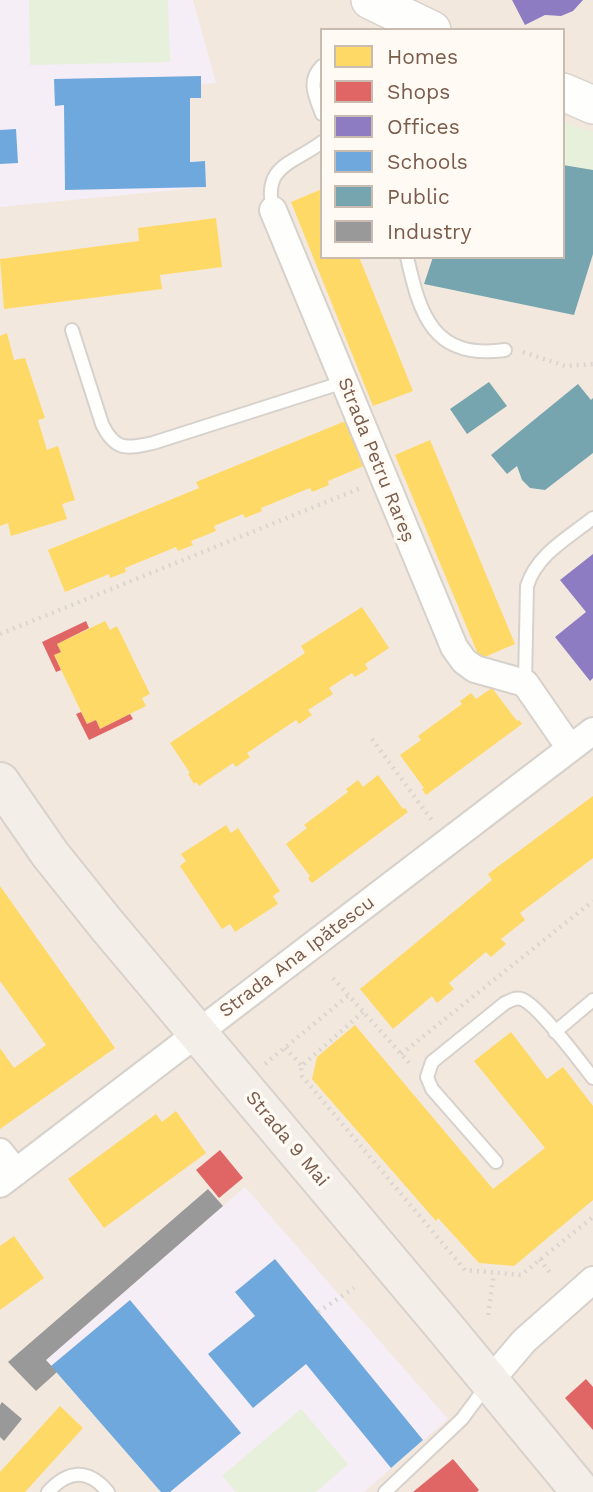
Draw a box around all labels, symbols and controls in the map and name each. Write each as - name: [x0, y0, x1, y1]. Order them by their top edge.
- legend: [320, 28, 565, 259]
- text: Homes: [387, 44, 458, 69]
- text: Shops: [387, 79, 450, 104]
- text: Offices: [387, 114, 460, 139]
- text: Schools: [387, 149, 468, 174]
- text: Public: [387, 184, 450, 209]
- text: Industry: [387, 219, 472, 244]
- street label: Strada Petru Rareș: [333, 374, 419, 546]
- street label: Strada Ana Ipătescu: [215, 891, 379, 1023]
- street label: Strada 9 Mai: [240, 1087, 334, 1191]

